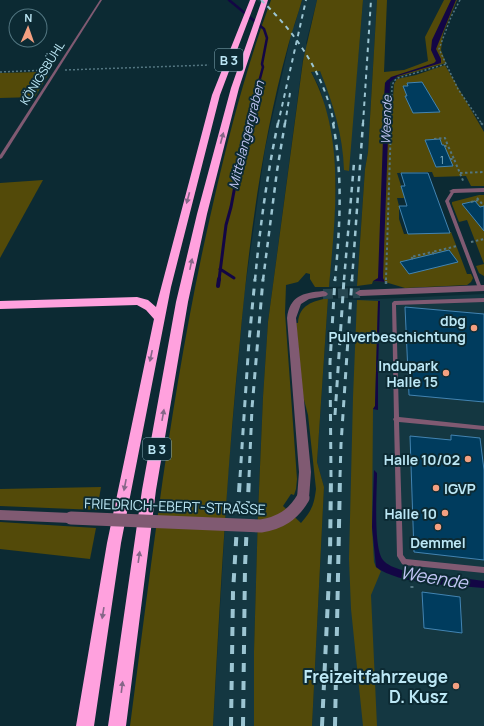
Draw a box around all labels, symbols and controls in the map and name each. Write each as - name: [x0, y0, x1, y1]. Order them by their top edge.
- north arrow: [8, 8, 48, 48]
- text: N: [24, 10, 33, 25]
- street label: KÖNIGSBÜHL: [16, 38, 68, 108]
- road number: B 3: [215, 49, 243, 71]
- water label: Mittelangergraben: [224, 78, 268, 191]
- water label: Weende: [376, 94, 396, 145]
- one-way arrow: [219, 132, 225, 144]
- house number: 1: [440, 153, 444, 167]
- one-way arrow: [185, 192, 191, 204]
- one-way arrow: [188, 258, 194, 270]
- place label: dbg Pulverbeschichtung: [329, 311, 466, 346]
- marker: dbg Pulverbeschichtung: [469, 323, 479, 333]
- one-way arrow: [148, 350, 154, 362]
- place label: Indupark Halle 15: [378, 356, 438, 391]
- marker: Indupark Halle 15: [441, 368, 451, 378]
- one-way arrow: [160, 409, 166, 421]
- road number: B 3: [143, 438, 171, 460]
- place label: Halle 10/02: [384, 450, 460, 469]
- marker: Halle 10/02: [463, 454, 473, 464]
- one-way arrow: [122, 479, 128, 491]
- place label: IGVP: [444, 479, 476, 498]
- marker: IGVP: [431, 483, 441, 493]
- street label: FRIEDRICH-EBERT-STRASSE: [84, 493, 266, 519]
- place label: Halle 10: [384, 504, 437, 523]
- marker: Halle 10: [440, 508, 450, 518]
- marker: Demmel: [433, 522, 443, 532]
- place label: Demmel: [410, 533, 466, 552]
- one-way arrow: [136, 551, 142, 563]
- water label: Weende: [398, 560, 471, 594]
- one-way arrow: [100, 607, 106, 619]
- place label: Freizeitfahrzeuge D. Kusz: [303, 665, 448, 708]
- one-way arrow: [119, 681, 125, 693]
- marker: Freizeitfahrzeuge D. Kusz: [451, 681, 461, 691]

